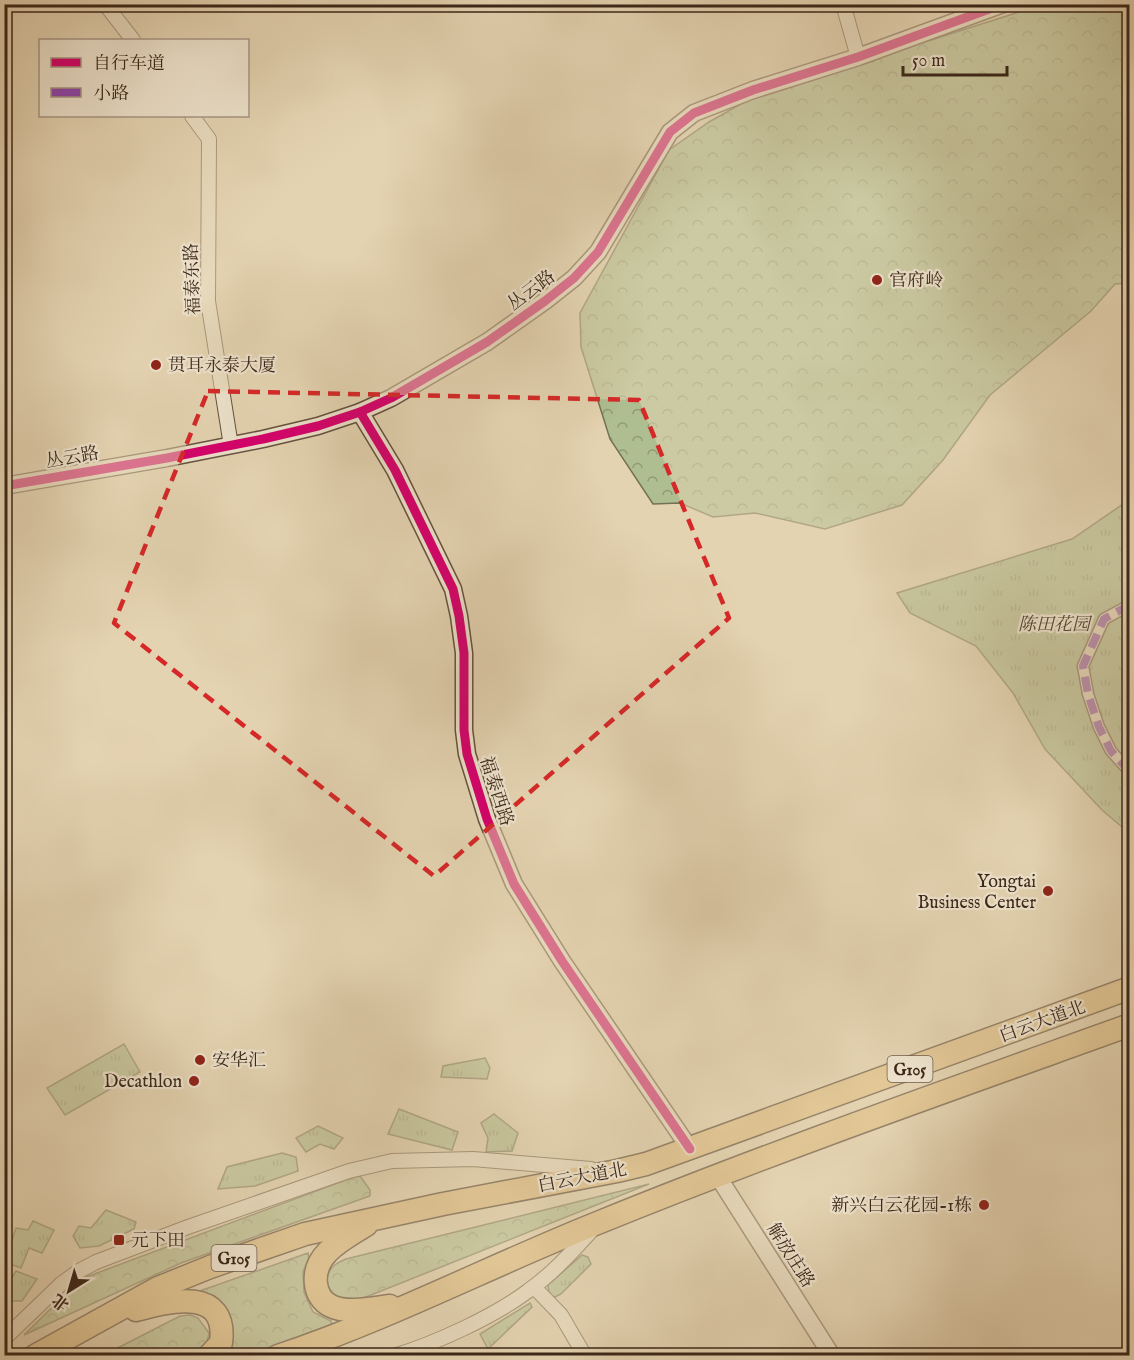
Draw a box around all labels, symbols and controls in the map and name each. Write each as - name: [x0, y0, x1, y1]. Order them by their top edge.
- legend: [39, 39, 249, 117]
- scale bar: [903, 39, 1006, 77]
- text: 50 m: [912, 50, 945, 73]
- text: 自行车道: [93, 53, 165, 76]
- text: 小路: [93, 83, 129, 106]
- street label: 福泰东路: [181, 243, 206, 315]
- street label: 丛云路: [503, 266, 560, 317]
- place label: 官府岭: [889, 270, 943, 293]
- marker: 官府岭: [870, 273, 884, 287]
- place label: 贯耳永泰大厦: [168, 355, 276, 378]
- marker: 贯耳永泰大厦: [149, 358, 163, 372]
- street label: 丛云路: [44, 442, 101, 474]
- park label: 陈田花园: [1018, 614, 1093, 637]
- street label: 福泰西路: [474, 754, 518, 829]
- place label: Yongtai Business Center: [917, 871, 1036, 915]
- marker: Yongtai Business Center: [1041, 884, 1055, 898]
- street label: 白云大道北: [996, 996, 1089, 1049]
- place label: 安华汇: [212, 1050, 266, 1073]
- marker: 安华汇: [193, 1053, 207, 1067]
- road number: G105: [888, 1056, 932, 1082]
- place label: Decathlon: [104, 1071, 182, 1094]
- marker: Decathlon: [187, 1074, 201, 1088]
- street label: 白云大道北: [536, 1159, 629, 1198]
- place label: 新兴白云花园-1栋: [831, 1195, 972, 1218]
- marker: 新兴白云花园-1栋: [977, 1198, 991, 1212]
- street label: 解放庄路: [761, 1219, 819, 1292]
- place label: 元下田: [131, 1230, 185, 1253]
- marker: 元下田: [112, 1233, 126, 1247]
- road number: G105: [212, 1245, 256, 1271]
- north arrow: [39, 1261, 99, 1321]
- text: 北: [49, 1289, 74, 1314]

